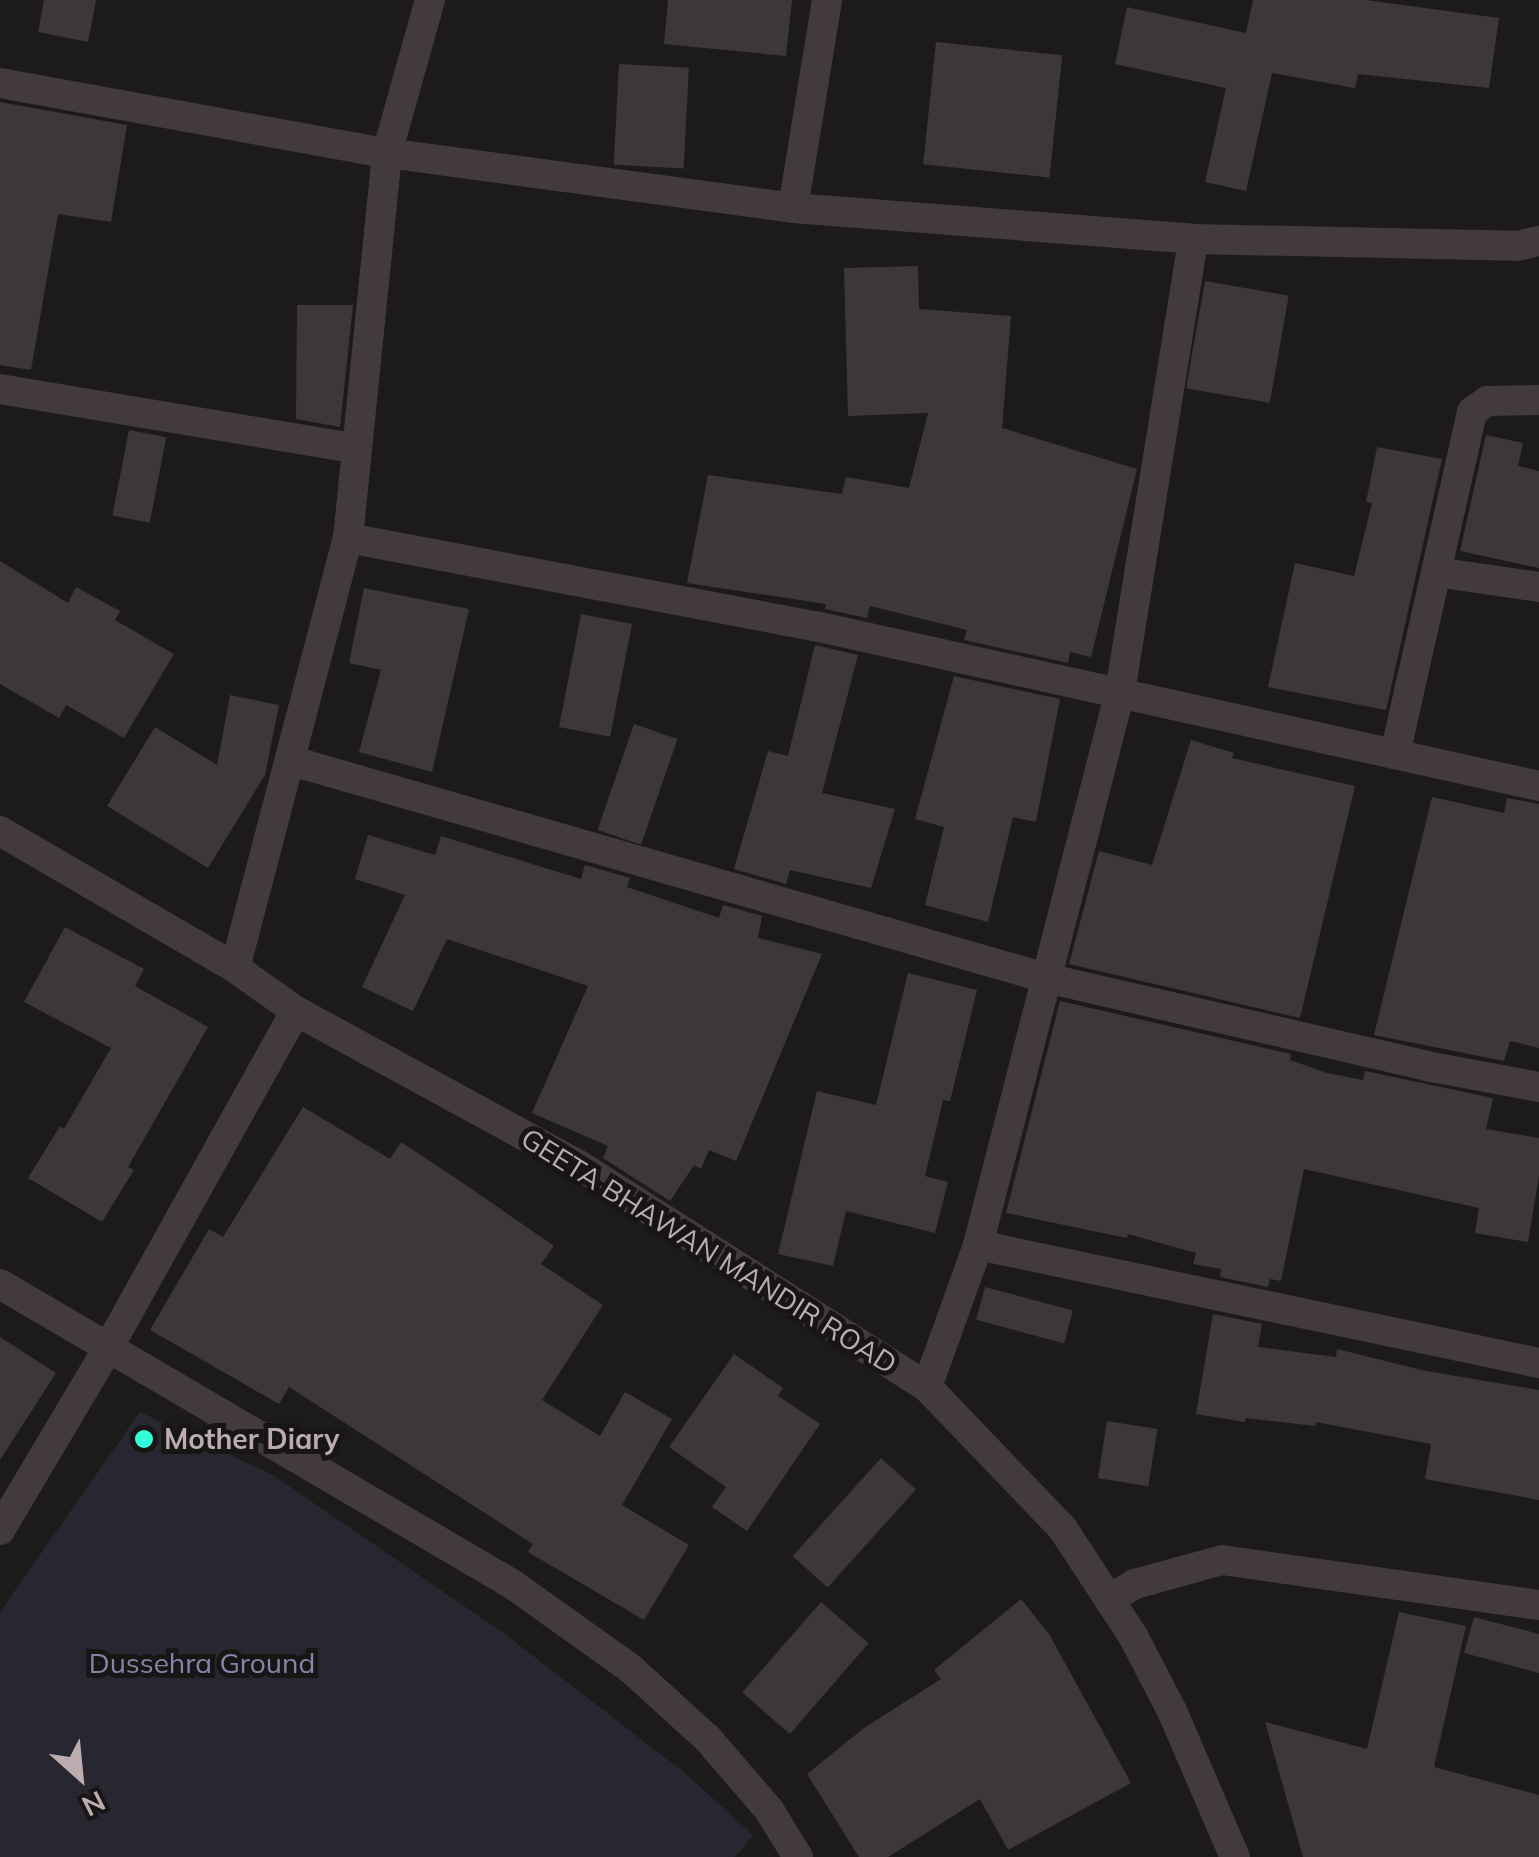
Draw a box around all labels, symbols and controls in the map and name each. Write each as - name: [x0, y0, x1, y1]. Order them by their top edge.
- street label: GEETA BHAWAN MANDIR ROAD: [515, 1121, 903, 1381]
- place label: Mother Diary: [164, 1422, 339, 1456]
- marker: Mother Diary: [133, 1428, 155, 1450]
- park label: Dussehra Ground: [89, 1646, 315, 1680]
- north arrow: [30, 1727, 130, 1827]
- text: N: [76, 1784, 111, 1825]

